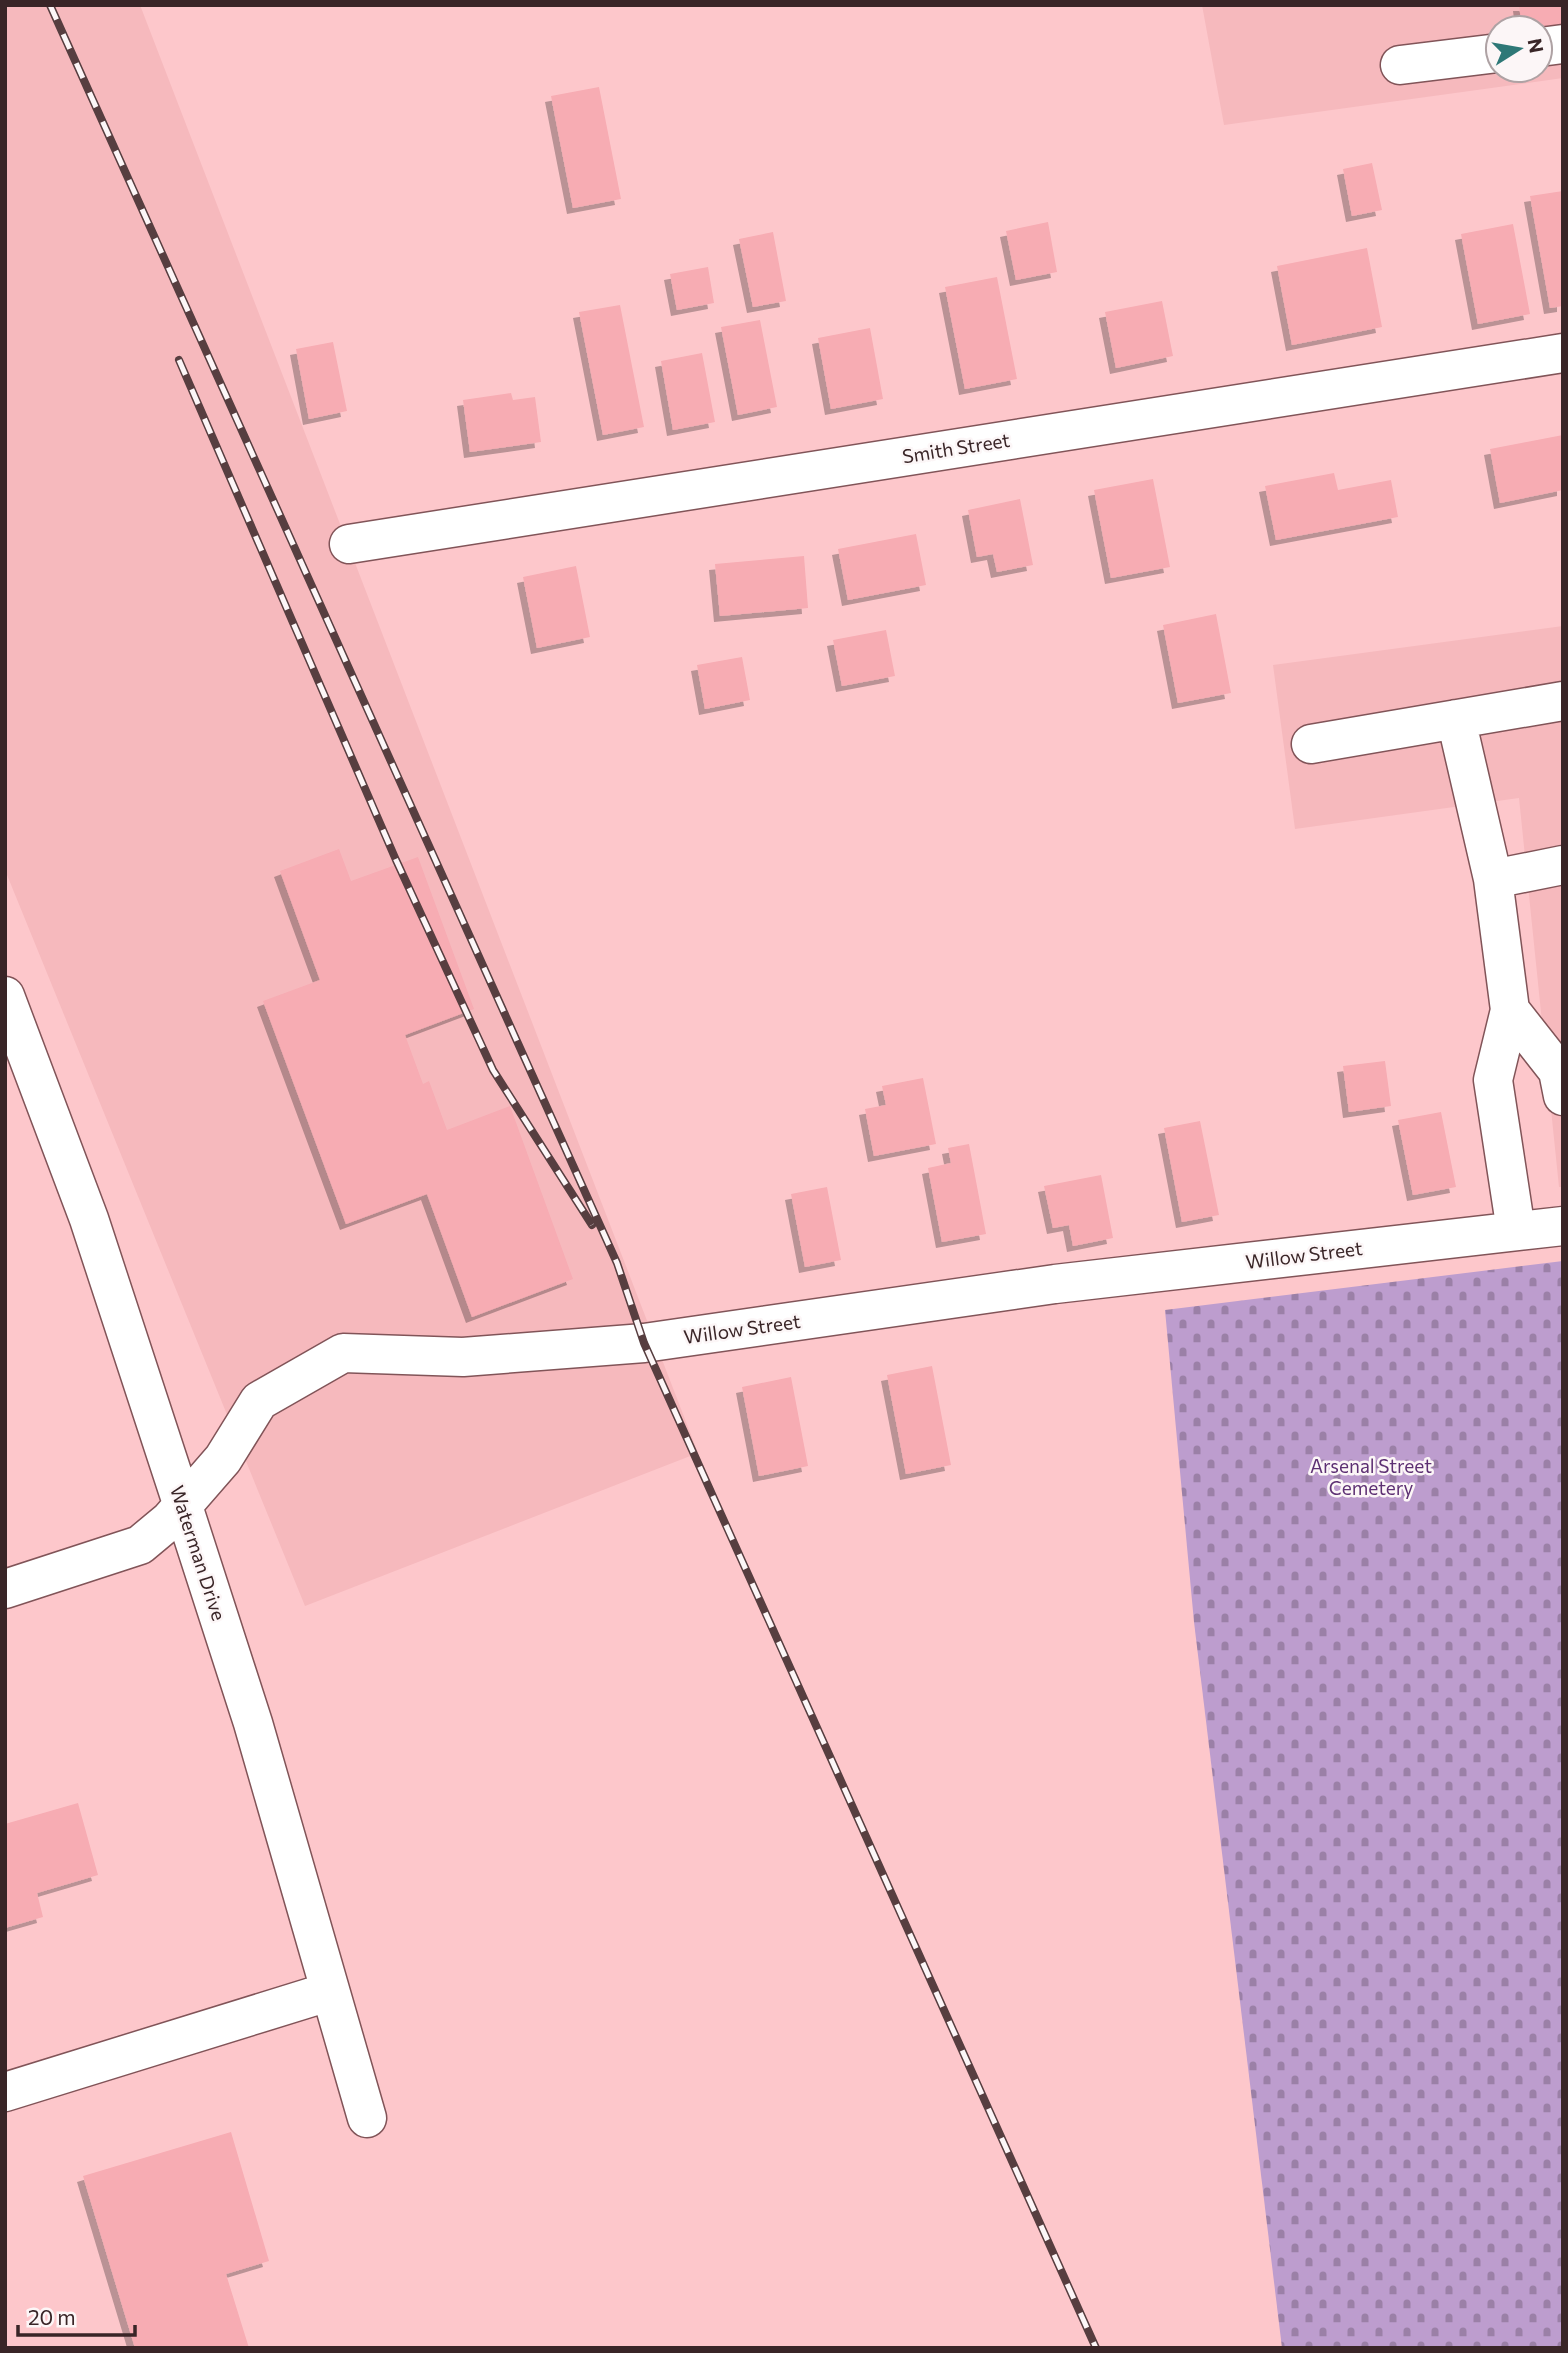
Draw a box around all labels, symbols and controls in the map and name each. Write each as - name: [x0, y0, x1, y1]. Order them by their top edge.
- north arrow: [1484, 14, 1554, 84]
- text: N: [1524, 36, 1549, 55]
- street label: Smith Street: [900, 428, 1012, 467]
- street label: Willow Street: [1244, 1236, 1364, 1273]
- street label: Willow Street: [682, 1309, 802, 1348]
- park label: Arsenal Street Cemetery: [1310, 1454, 1432, 1499]
- street label: Waterman Drive: [166, 1482, 231, 1623]
- scale bar: [18, 2294, 135, 2338]
- text: 20 m: [28, 2304, 76, 2329]

